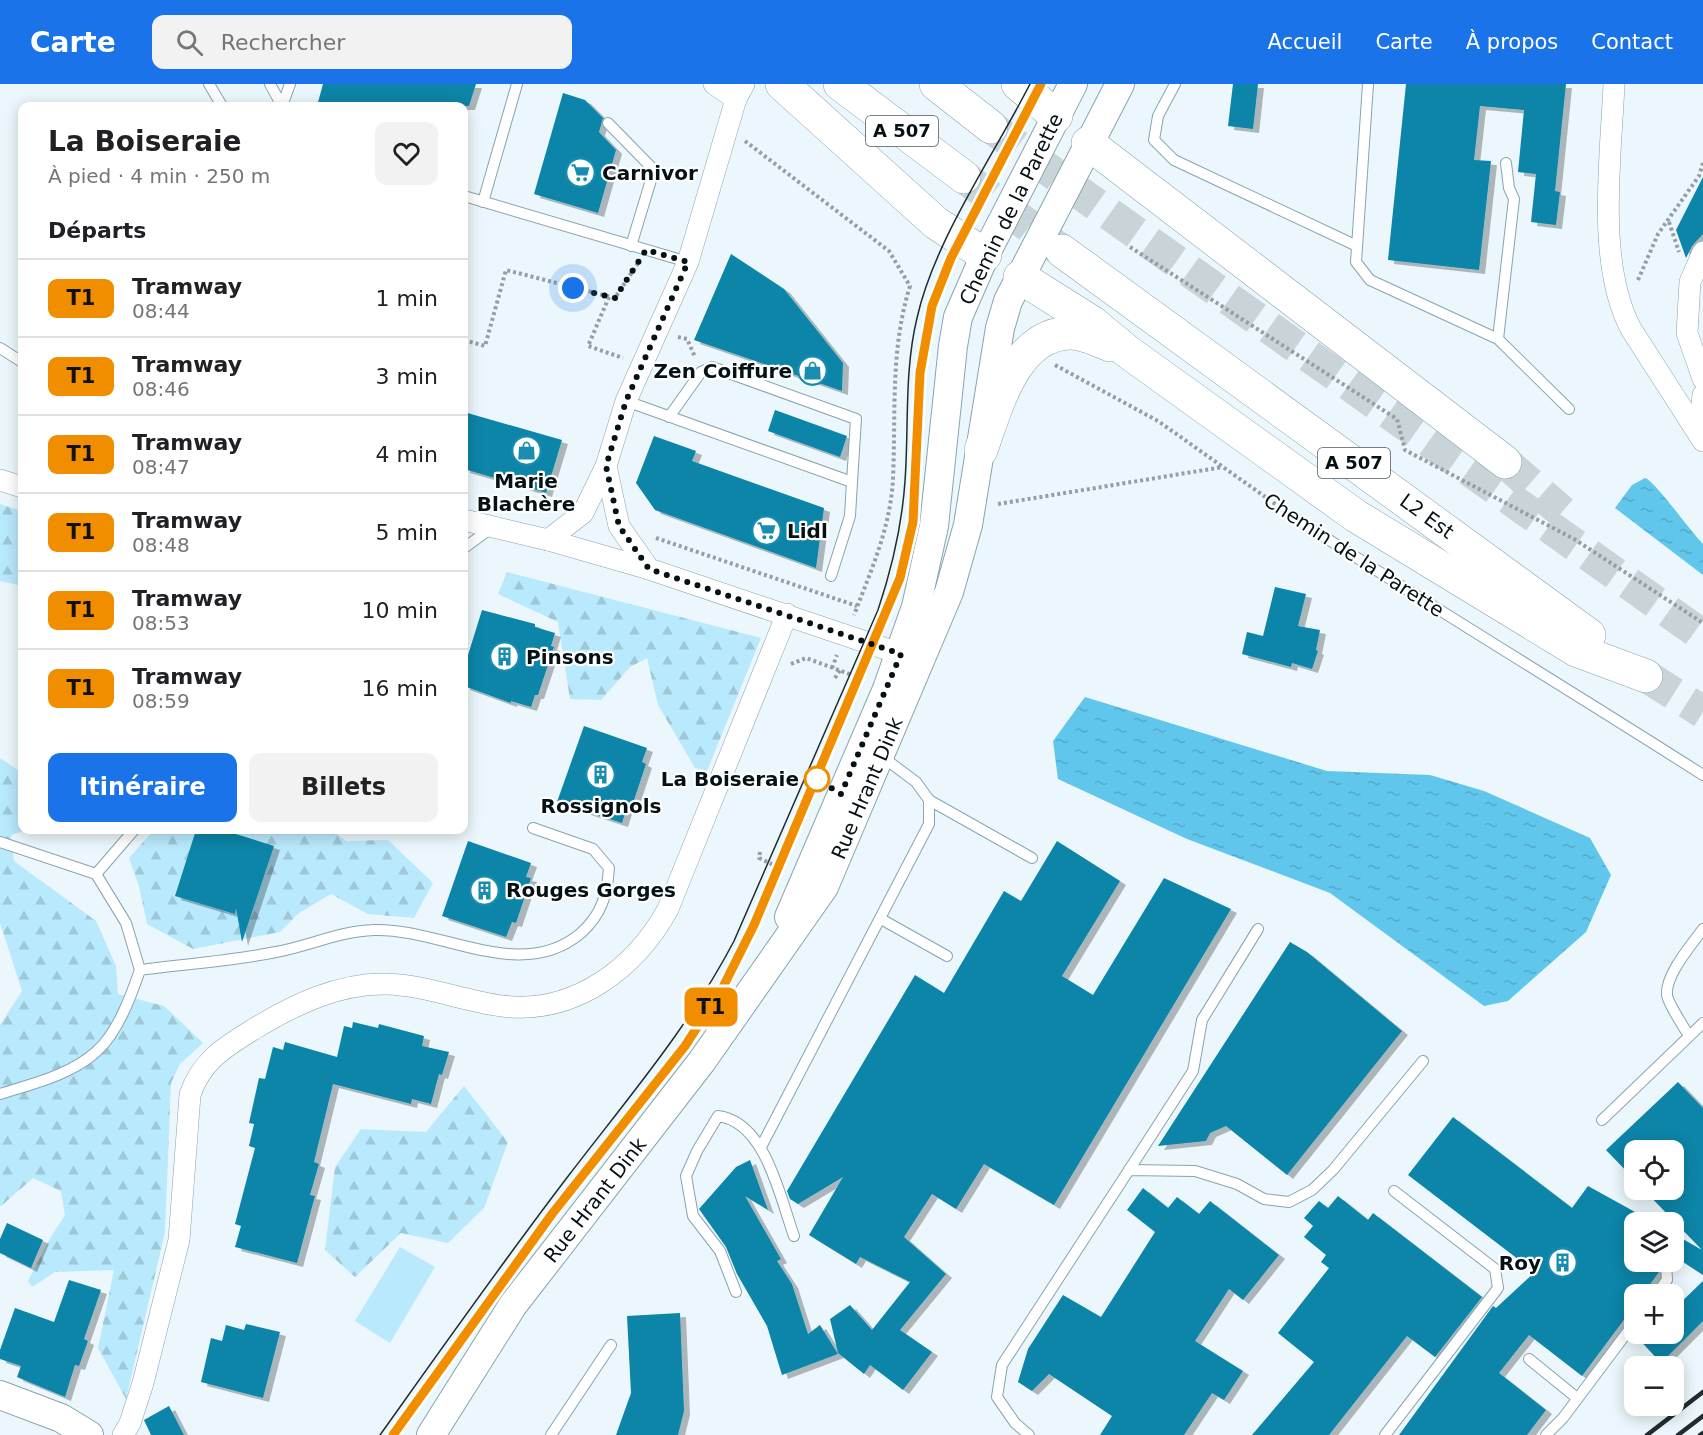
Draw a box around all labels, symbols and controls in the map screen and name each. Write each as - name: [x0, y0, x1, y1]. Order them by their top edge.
- search box: [152, 15, 572, 69]
- text: Carte: [30, 26, 116, 59]
- icon: search: [173, 26, 206, 59]
- text: Rechercher: [221, 30, 345, 55]
- text: Accueil: [1267, 30, 1342, 54]
- text: Carte: [1375, 30, 1433, 54]
- text: À propos: [1466, 30, 1558, 54]
- text: Contact: [1591, 30, 1673, 54]
- street label: Chemin de la Parette: [954, 109, 1068, 309]
- road number: A 507: [866, 116, 938, 146]
- button: heart: [375, 122, 438, 185]
- text: La Boiseraie: [48, 125, 242, 158]
- supermarket icon: Carnivor: [565, 157, 597, 189]
- place label: Carnivor: [602, 161, 698, 185]
- text: À pied · 4 min · 250 m: [48, 164, 270, 188]
- text: Départs: [48, 218, 146, 243]
- your location: [558, 273, 588, 303]
- text: Tramway: [132, 274, 242, 299]
- text: T1: [67, 286, 95, 310]
- text: 1 min: [376, 286, 438, 311]
- text: 08:44: [132, 299, 190, 323]
- text: Tramway: [132, 352, 242, 377]
- shop icon: Zen Coiffure: [797, 355, 829, 387]
- place label: Zen Coiffure: [654, 359, 792, 383]
- text: T1: [67, 364, 95, 388]
- text: 3 min: [376, 364, 438, 389]
- text: 08:46: [132, 377, 190, 401]
- text: Tramway: [132, 430, 242, 455]
- shop icon: Marie Blachère: [510, 435, 542, 467]
- text: T1: [67, 442, 95, 466]
- text: 4 min: [376, 442, 438, 467]
- road number: A 507: [1318, 448, 1390, 478]
- text: 08:47: [132, 455, 190, 479]
- place label: Marie Blachère: [477, 469, 575, 516]
- street label: Chemin de la Parette: [1259, 488, 1449, 622]
- street label: L2 Est: [1395, 488, 1459, 544]
- text: Tramway: [132, 508, 242, 533]
- supermarket icon: Lidl: [750, 515, 782, 547]
- place label: Lidl: [787, 519, 828, 543]
- text: T1: [67, 520, 95, 544]
- text: 5 min: [376, 520, 438, 545]
- text: 08:48: [132, 533, 190, 557]
- text: Tramway: [132, 586, 242, 611]
- text: T1: [67, 598, 95, 622]
- text: 10 min: [362, 598, 438, 623]
- text: 08:53: [132, 611, 190, 635]
- building icon: Pinsons: [489, 641, 521, 673]
- place label: Pinsons: [526, 645, 614, 669]
- text: Tramway: [132, 664, 242, 689]
- text: T1: [67, 676, 95, 700]
- text: 16 min: [362, 676, 438, 701]
- text: 08:59: [132, 689, 190, 713]
- street label: Rue Hrant Dink: [826, 713, 908, 863]
- button: Itinéraire: [48, 753, 237, 822]
- button: Billets: [249, 753, 438, 822]
- building icon: Rossignols: [585, 759, 617, 791]
- marker: La Boiseraie: [804, 766, 830, 792]
- place label: La Boiseraie: [661, 767, 799, 791]
- place label: Rossignols: [541, 794, 661, 818]
- building icon: Rouges Gorges: [469, 874, 501, 906]
- place label: Rouges Gorges: [506, 878, 676, 902]
- line badge: T1: [684, 988, 738, 1026]
- text: T1: [697, 995, 725, 1019]
- street label: Rue Hrant Dink: [539, 1132, 651, 1267]
- map controls: [1624, 1140, 1684, 1416]
- button: locate: [1624, 1140, 1684, 1200]
- button: layers: [1624, 1212, 1684, 1272]
- building icon: Roy: [1546, 1247, 1578, 1279]
- place label: Roy: [1499, 1251, 1541, 1275]
- button: +: [1624, 1284, 1684, 1344]
- button: −: [1624, 1356, 1684, 1416]

